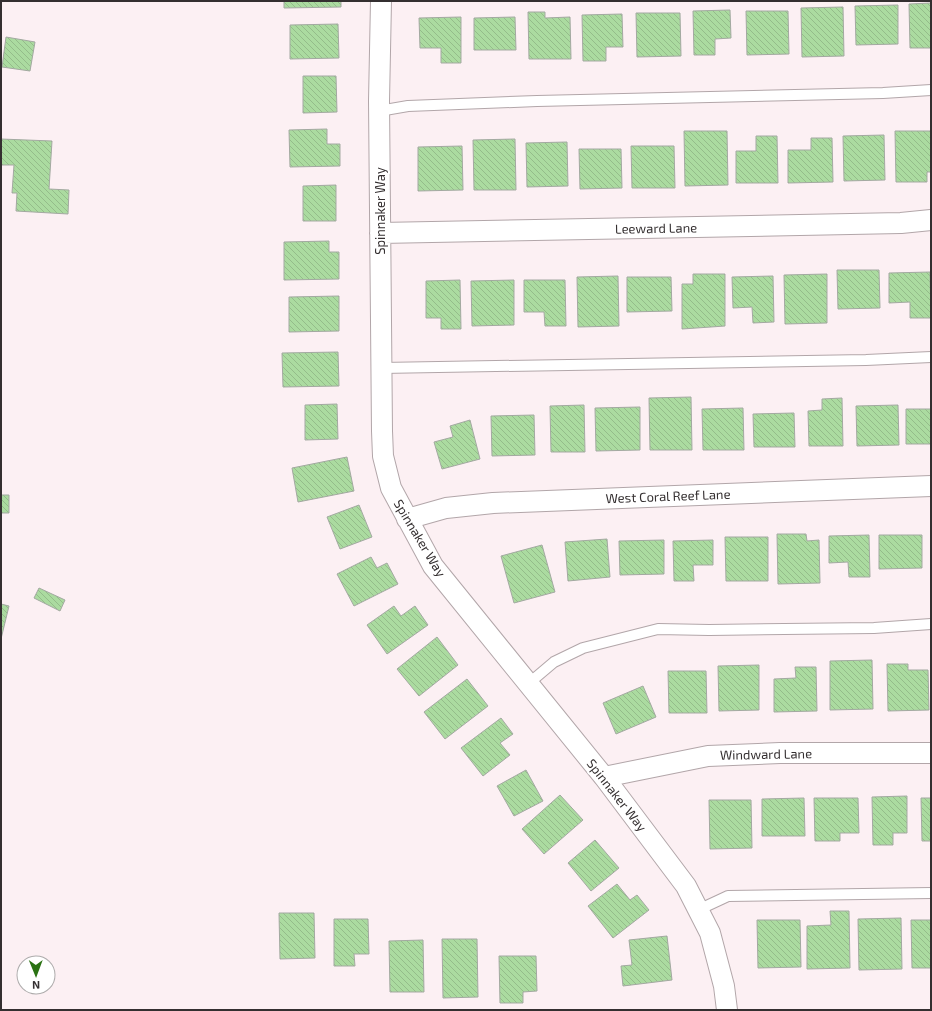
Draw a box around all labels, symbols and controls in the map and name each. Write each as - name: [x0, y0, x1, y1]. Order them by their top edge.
- street label: Spinnaker Way: [372, 167, 388, 255]
- street label: Leeward Lane: [615, 219, 697, 237]
- street label: West Coral Reef Lane: [605, 486, 731, 506]
- street label: Spinnaker Way: [391, 496, 449, 580]
- street label: Windward Lane: [720, 745, 812, 763]
- street label: Spinnaker Way: [584, 756, 650, 835]
- north arrow: [16, 955, 56, 995]
- text: N: [32, 979, 40, 992]

